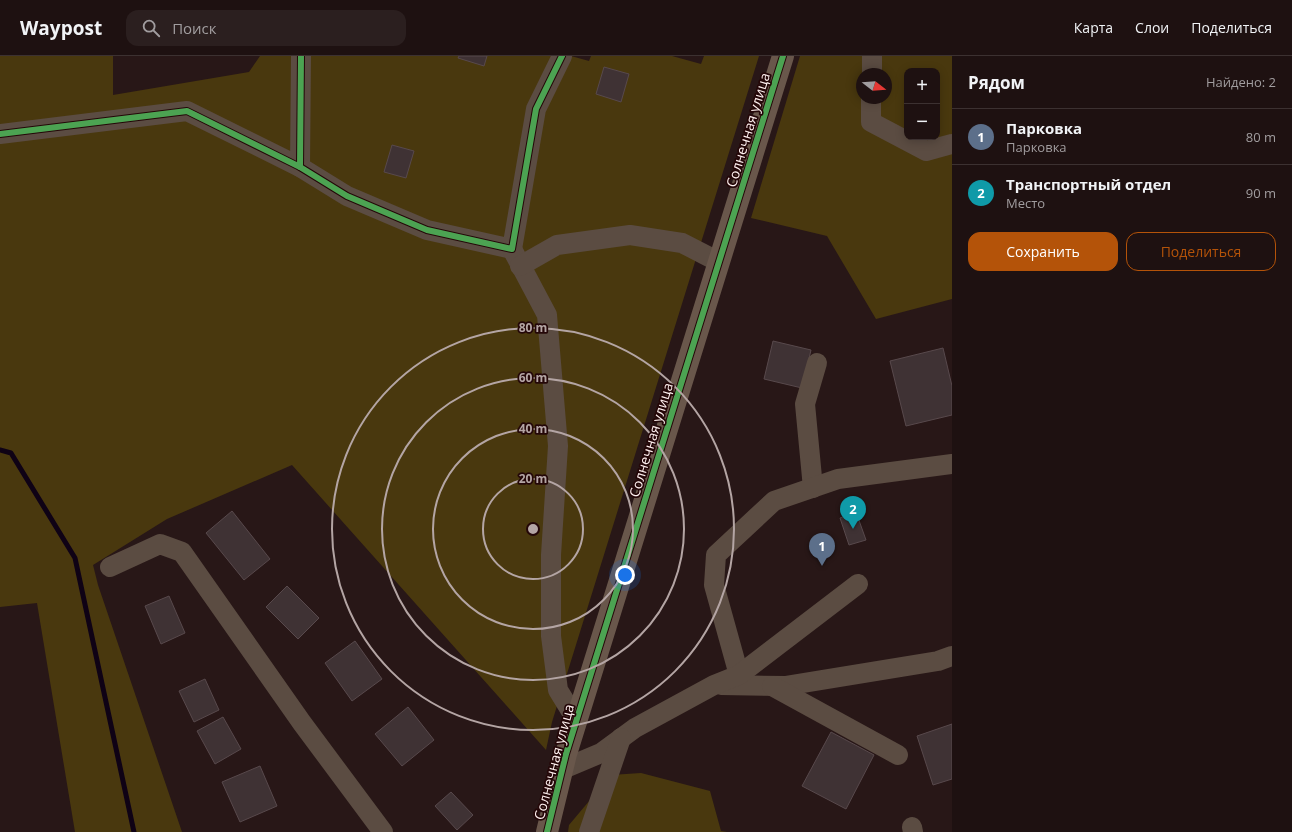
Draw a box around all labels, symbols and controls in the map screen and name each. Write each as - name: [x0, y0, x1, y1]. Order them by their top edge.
- search box: [126, 10, 406, 46]
- text: Waypost: [20, 15, 102, 41]
- icon: search: [140, 17, 162, 39]
- text: Поиск: [172, 18, 217, 38]
- text: Карта: [1074, 18, 1113, 37]
- text: Слои: [1135, 18, 1169, 37]
- text: Поделиться: [1191, 18, 1272, 37]
- north arrow: [856, 68, 892, 104]
- map controls: [904, 68, 940, 140]
- button: +: [904, 68, 940, 104]
- street label: Солнечная улица: [721, 70, 774, 190]
- text: Рядом: [968, 71, 1025, 94]
- text: Найдено: 2: [1206, 73, 1276, 91]
- button: −: [904, 104, 940, 140]
- text: Парковка: [1006, 118, 1082, 138]
- text: 1: [977, 128, 985, 146]
- text: 80 m: [1246, 128, 1276, 146]
- text: Парковка: [1006, 138, 1067, 156]
- text: Транспортный отдел: [1006, 174, 1171, 194]
- text: 2: [977, 184, 985, 202]
- text: 90 m: [1246, 184, 1276, 202]
- text: Место: [1006, 194, 1045, 212]
- button: Сохранить: [968, 232, 1118, 271]
- button: Поделиться: [1126, 232, 1276, 271]
- text: 80 m: [519, 319, 547, 336]
- text: 60 m: [519, 369, 547, 386]
- street label: Солнечная улица: [624, 380, 677, 500]
- text: 40 m: [519, 420, 547, 437]
- text: 20 m: [519, 470, 547, 487]
- pin: 2: [840, 496, 866, 529]
- centre of rings: [526, 522, 540, 536]
- pin: 1: [809, 533, 835, 566]
- your location: [615, 565, 635, 585]
- street label: Солнечная улица: [529, 702, 578, 822]

